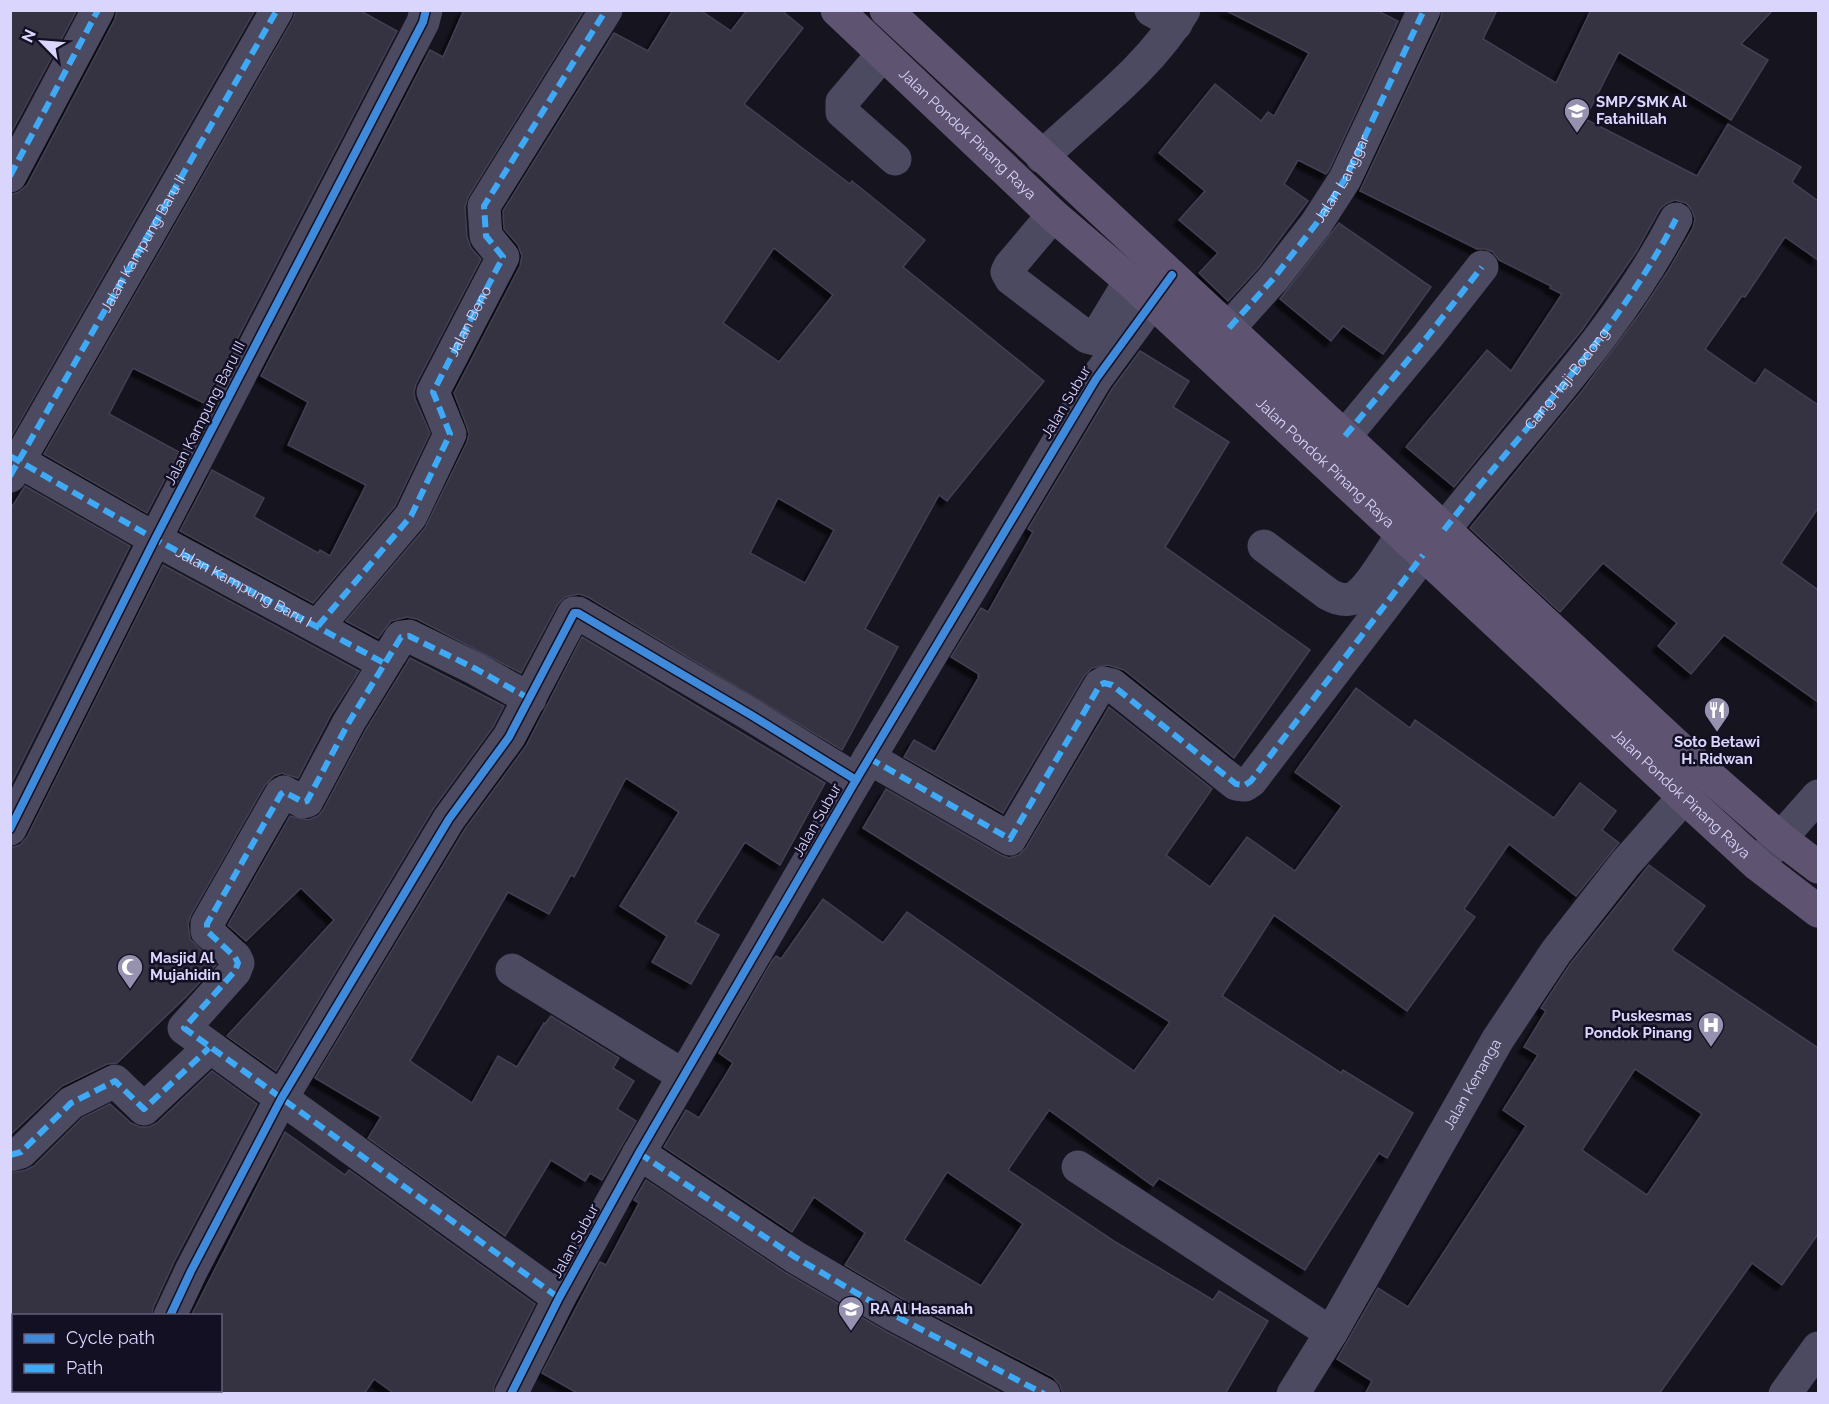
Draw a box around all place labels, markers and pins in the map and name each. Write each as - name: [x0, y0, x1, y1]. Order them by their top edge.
- place label: SMP/SMK Al Fatahillah: [1596, 93, 1687, 128]
- school or university icon: SMP/SMK Al Fatahillah: [1562, 96, 1592, 134]
- restaurant icon: Soto Betawi H. Ridwan: [1702, 695, 1732, 733]
- place label: Soto Betawi H. Ridwan: [1674, 733, 1760, 768]
- place label: Masjid Al Mujahidin: [150, 949, 220, 984]
- mosque icon: Masjid Al Mujahidin: [115, 952, 145, 990]
- place label: Puskesmas Pondok Pinang: [1585, 1007, 1692, 1042]
- hospital icon: Puskesmas Pondok Pinang: [1696, 1010, 1726, 1048]
- school or university icon: RA Al Hasanah: [836, 1294, 866, 1332]
- place label: RA Al Hasanah: [870, 1300, 973, 1318]

